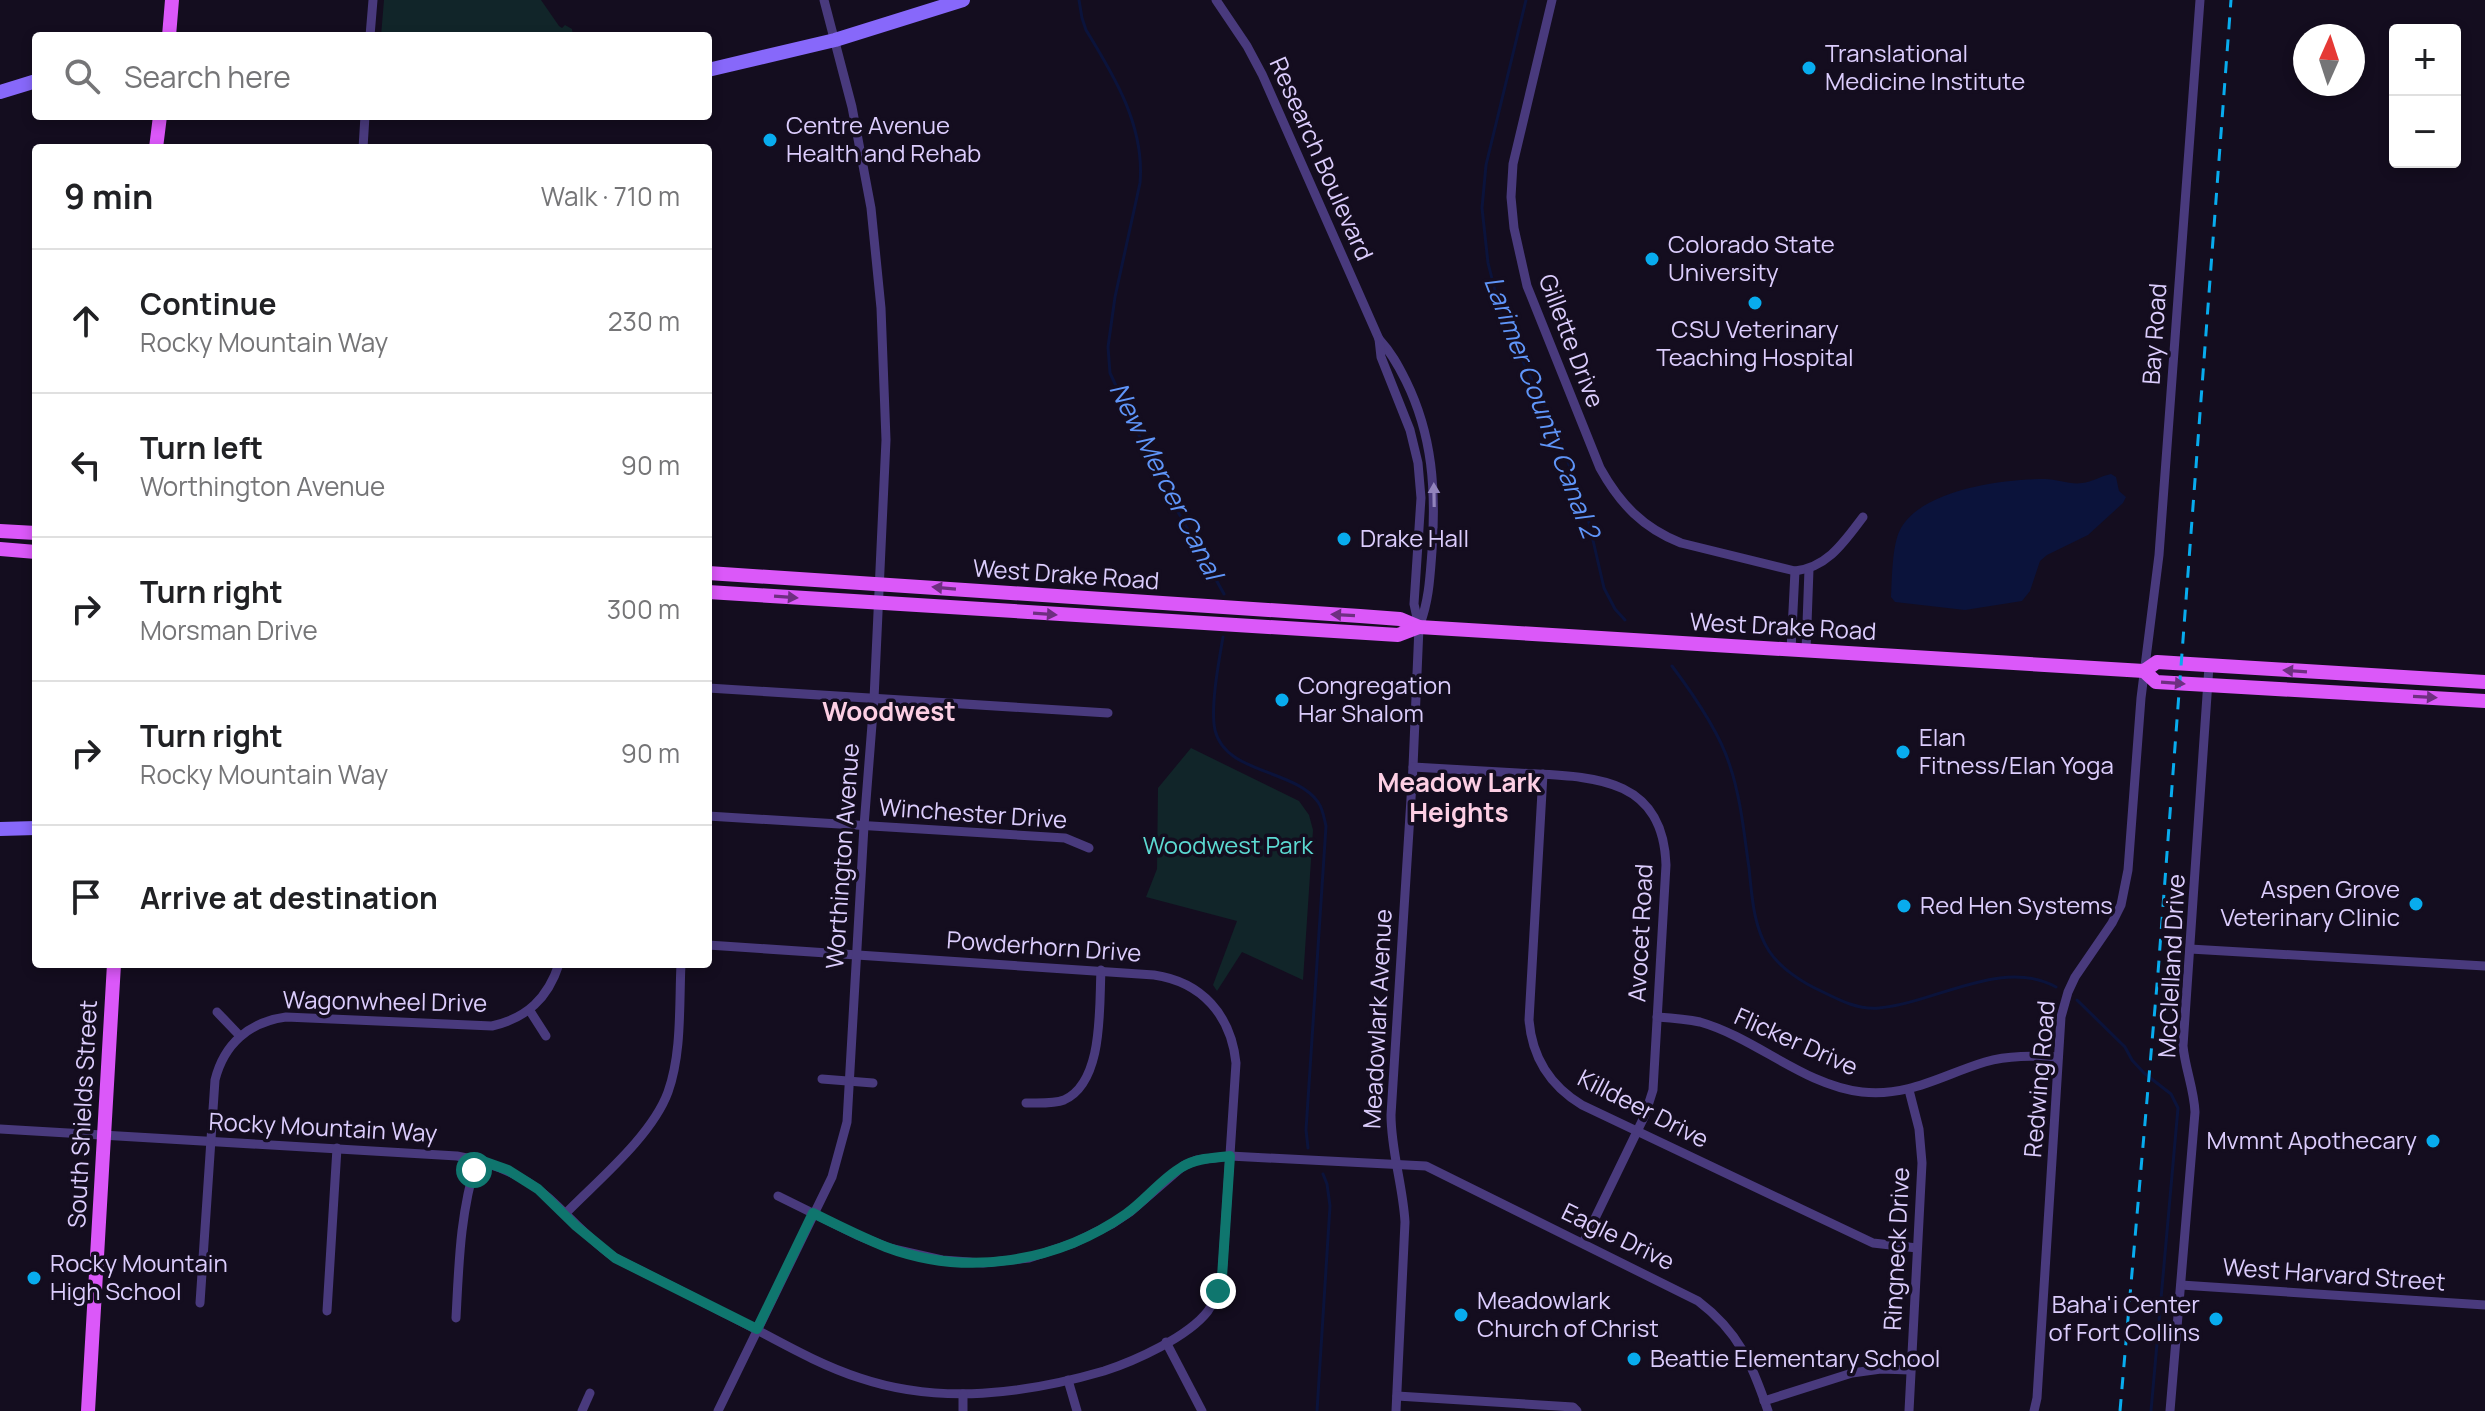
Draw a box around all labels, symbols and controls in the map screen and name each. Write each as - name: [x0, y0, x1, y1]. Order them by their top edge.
- north arrow: [2293, 24, 2365, 96]
- map controls: [2389, 24, 2461, 168]
- button: +: [2389, 24, 2461, 96]
- search box: [32, 32, 712, 120]
- place label: Translational Medicine Institute: [1825, 36, 2025, 97]
- street label: Research Boulevard: [1263, 51, 1382, 265]
- icon: search: [60, 54, 104, 98]
- text: Search here: [124, 56, 291, 97]
- marker: Translational Medicine Institute: [1800, 59, 1818, 77]
- button: −: [2389, 96, 2461, 168]
- place label: Centre Avenue Health and Rehab: [786, 108, 981, 169]
- marker: Centre Avenue Health and Rehab: [761, 131, 779, 149]
- text: 9 min: [64, 173, 153, 219]
- text: Walk · 710 m: [541, 178, 680, 214]
- place label: Colorado State University: [1668, 227, 1835, 288]
- marker: Colorado State University: [1643, 250, 1661, 268]
- street label: Gillette Drive: [1532, 269, 1613, 412]
- water label: Larimer County Canal 2: [1476, 271, 1611, 546]
- street label: Bay Road: [2133, 282, 2174, 386]
- text: Continue: [140, 283, 276, 324]
- marker: CSU Veterinary Teaching Hospital: [1746, 294, 1764, 312]
- icon: ahead: [64, 299, 108, 343]
- text: 230 m: [608, 303, 680, 339]
- place label: CSU Veterinary Teaching Hospital: [1656, 312, 1854, 373]
- text: Rocky Mountain Way: [140, 324, 388, 360]
- water label: New Mercer Canal: [1102, 376, 1233, 588]
- text: Turn left: [140, 427, 263, 468]
- icon: left: [64, 443, 108, 487]
- text: 90 m: [621, 447, 680, 483]
- text: Worthington Avenue: [140, 468, 385, 504]
- one-way arrow: [1428, 482, 1440, 507]
- place label: Drake Hall: [1360, 521, 1469, 554]
- marker: Drake Hall: [1335, 530, 1353, 548]
- street label: West Drake Road: [972, 551, 1161, 596]
- text: Turn right: [140, 571, 283, 612]
- one-way arrow: [931, 581, 956, 594]
- icon: right: [64, 587, 108, 631]
- text: 300 m: [607, 591, 680, 627]
- one-way arrow: [774, 591, 799, 604]
- street label: West Drake Road: [1689, 604, 1877, 647]
- one-way arrow: [1033, 608, 1058, 621]
- one-way arrow: [1330, 608, 1355, 621]
- text: Morsman Drive: [140, 612, 318, 648]
- one-way arrow: [2282, 664, 2307, 677]
- place label: Congregation Har Shalom: [1298, 668, 1451, 729]
- one-way arrow: [2161, 677, 2186, 690]
- marker: Congregation Har Shalom: [1273, 691, 1291, 709]
- one-way arrow: [2413, 691, 2438, 704]
- district label: Woodwest: [822, 693, 956, 729]
- text: Turn right: [140, 715, 283, 756]
- place label: Elan Fitness/Elan Yoga: [1919, 720, 2114, 781]
- icon: right: [64, 731, 108, 775]
- text: 90 m: [621, 735, 680, 771]
- street label: Worthington Avenue: [817, 742, 866, 970]
- marker: Elan Fitness/Elan Yoga: [1894, 743, 1912, 761]
- text: Rocky Mountain Way: [140, 756, 388, 792]
- district label: Meadow Lark Heights: [1377, 764, 1542, 830]
- street label: Winchester Drive: [878, 789, 1068, 836]
- park label: Woodwest Park: [1143, 828, 1314, 861]
- street label: Avocet Road: [1619, 863, 1660, 1003]
- place label: Aspen Grove Veterinary Clinic: [2220, 872, 2400, 933]
- street label: McClelland Drive: [2149, 873, 2192, 1059]
- icon: arrive: [64, 875, 108, 919]
- text: Arrive at destination: [140, 877, 438, 918]
- place label: Red Hen Systems: [1920, 888, 2113, 921]
- marker: Aspen Grove Veterinary Clinic: [2407, 895, 2425, 913]
- marker: Red Hen Systems: [1895, 897, 1913, 915]
- street label: Meadowlark Avenue: [1354, 908, 1399, 1130]
- street label: Powderhorn Drive: [946, 922, 1143, 969]
- street label: Wagonwheel Drive: [282, 982, 488, 1019]
- street label: South Shields Street: [59, 999, 104, 1229]
- street label: Flicker Drive: [1730, 999, 1864, 1083]
- street label: Redwing Road: [2015, 999, 2062, 1159]
- street label: Killdeer Drive: [1573, 1061, 1715, 1155]
- street label: Rocky Mountain Way: [208, 1104, 439, 1149]
- place label: Mvmnt Apothecary: [2206, 1123, 2417, 1156]
- marker: Mvmnt Apothecary: [2424, 1132, 2442, 1150]
- route start: [456, 1152, 492, 1188]
- street label: Ringneck Drive: [1875, 1166, 1916, 1331]
- street label: Eagle Drive: [1557, 1194, 1681, 1277]
- place label: Rocky Mountain High School: [50, 1246, 228, 1307]
- street label: West Harvard Street: [2222, 1249, 2447, 1298]
- marker: Rocky Mountain High School: [25, 1269, 43, 1287]
- route end: [1200, 1273, 1236, 1309]
- place label: Meadowlark Church of Christ: [1477, 1283, 1659, 1344]
- place label: Baha'i Center of Fort Collins: [2048, 1287, 2200, 1348]
- marker: Meadowlark Church of Christ: [1452, 1306, 1470, 1324]
- marker: Baha'i Center of Fort Collins: [2207, 1310, 2225, 1328]
- place label: Beattie Elementary School: [1650, 1341, 1940, 1374]
- marker: Beattie Elementary School: [1625, 1350, 1643, 1368]

